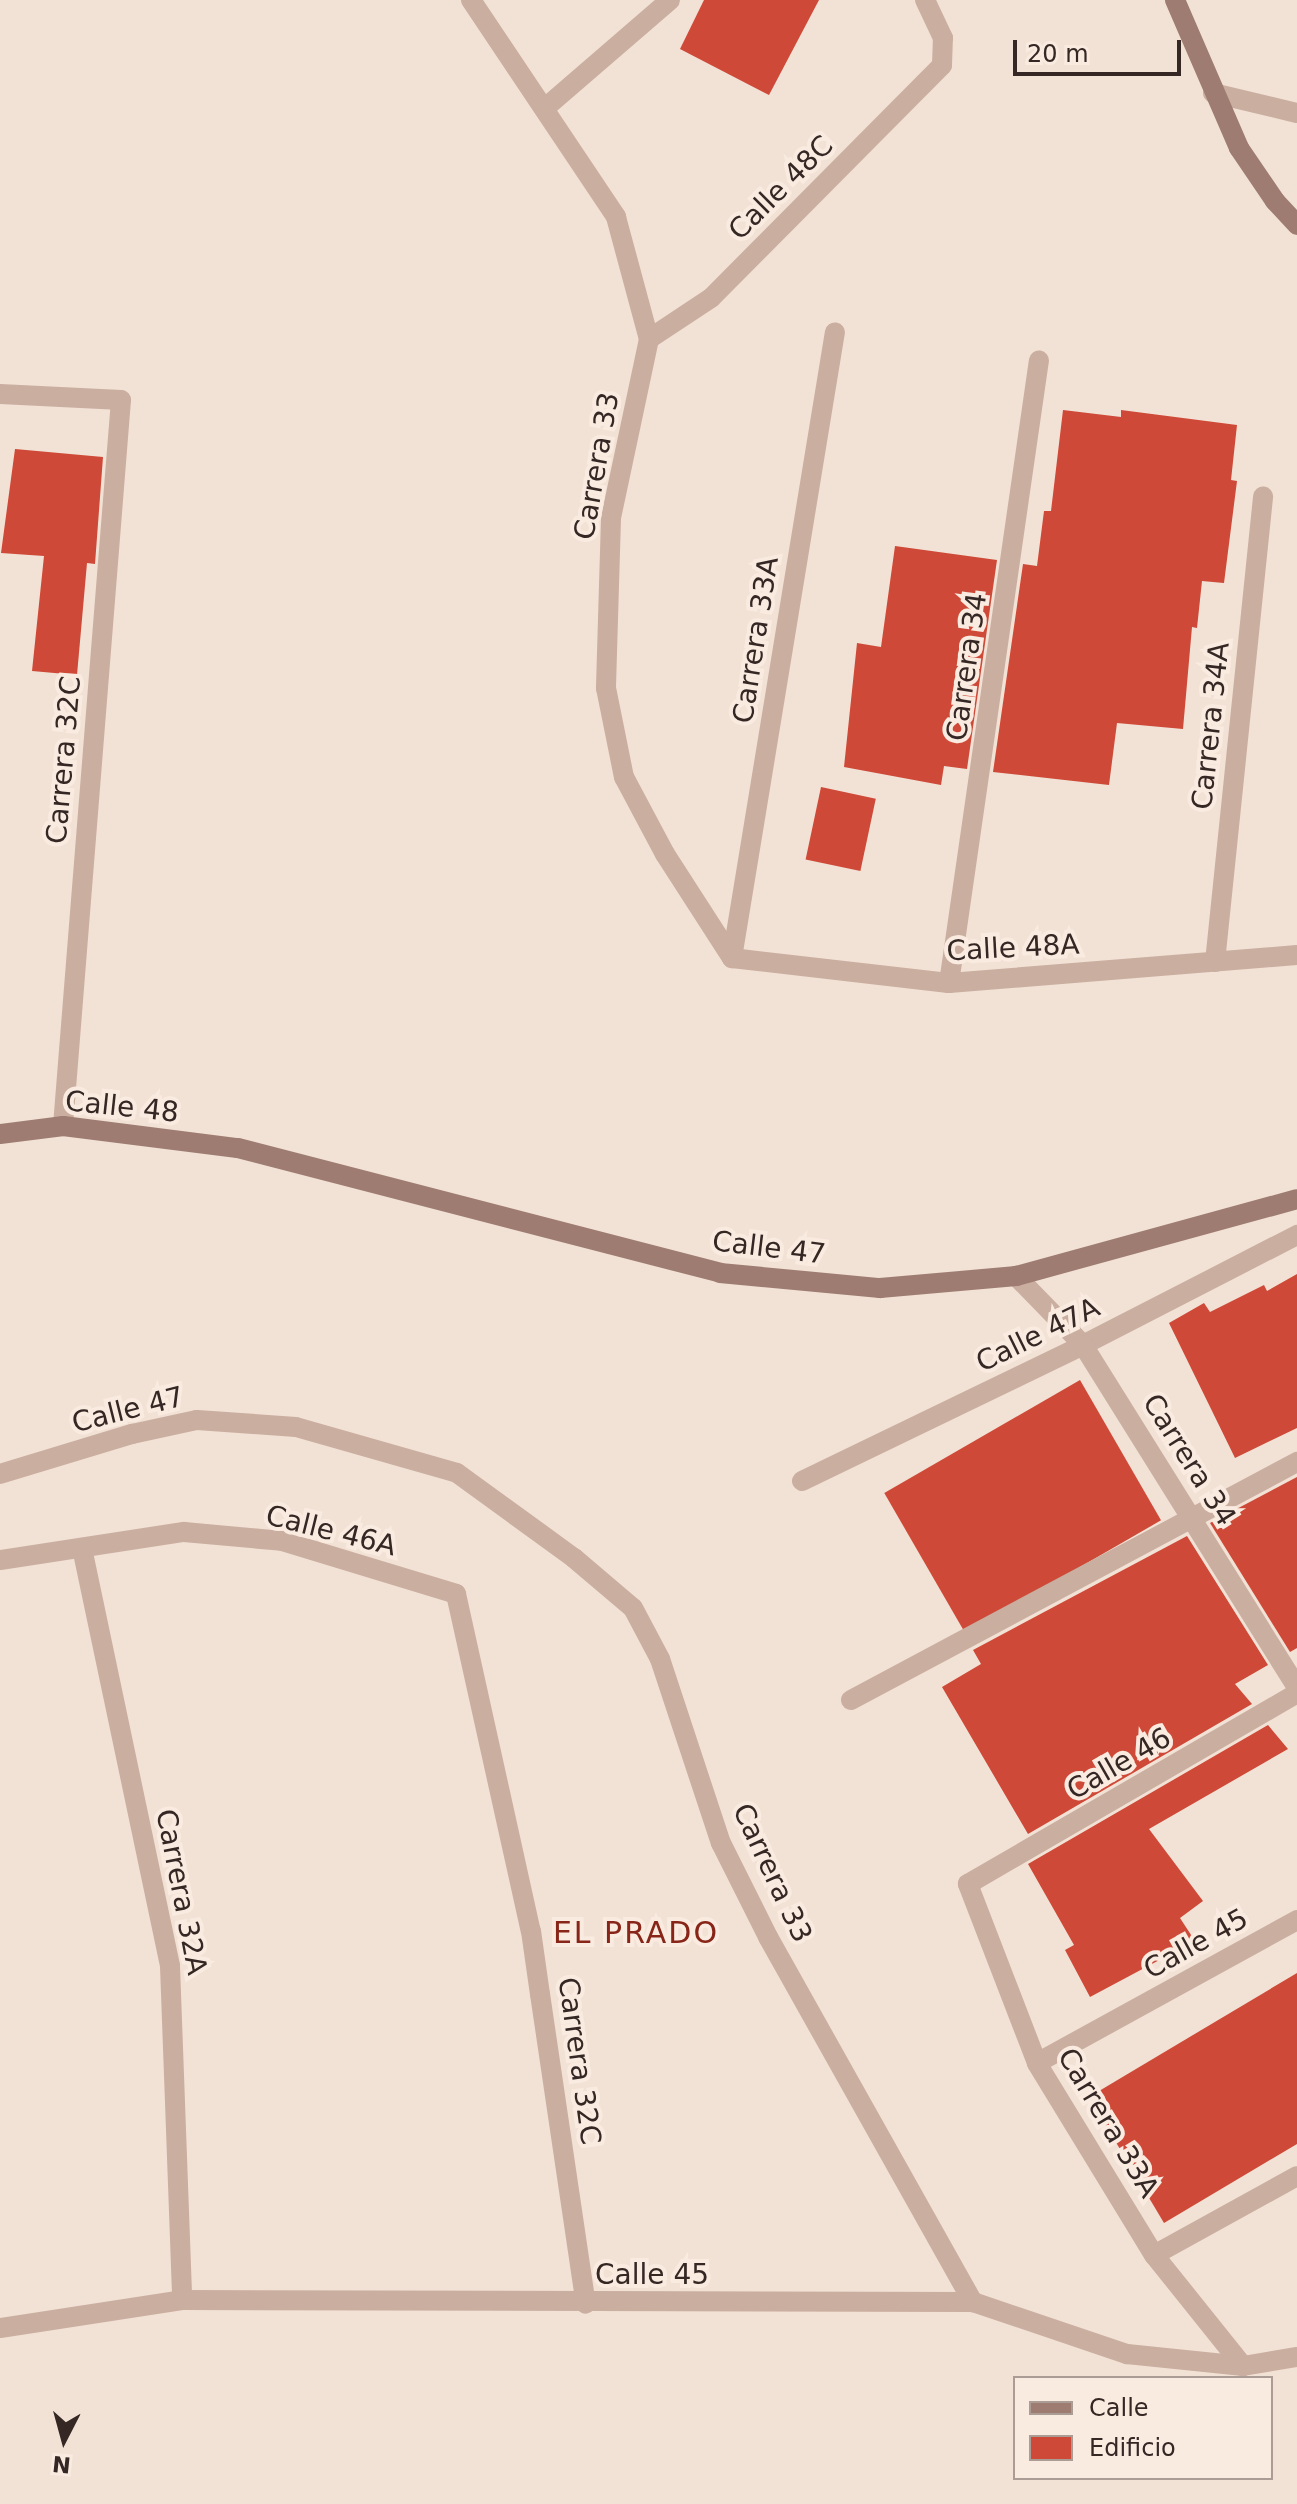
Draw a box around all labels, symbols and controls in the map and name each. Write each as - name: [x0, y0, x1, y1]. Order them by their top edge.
- scale bar: [1017, 24, 1185, 74]
- text: 20 m: [1027, 40, 1089, 68]
- street label: Calle 48C: [722, 129, 840, 247]
- street label: Carrera 33: [568, 390, 626, 542]
- street label: Carrera 33A: [726, 554, 786, 726]
- street label: Carrera 34: [940, 591, 994, 743]
- street label: Carrera 34A: [1186, 641, 1236, 811]
- street label: Carrera 32C: [40, 675, 88, 845]
- street label: Calle 48A: [946, 928, 1080, 968]
- street label: Calle 48: [64, 1084, 180, 1130]
- street label: Calle 47: [710, 1224, 828, 1272]
- street label: Calle 47A: [971, 1291, 1105, 1379]
- street label: Calle 47: [69, 1380, 187, 1440]
- street label: Carrera 34: [1135, 1388, 1243, 1532]
- street label: Calle 46A: [262, 1499, 400, 1563]
- street label: Calle 46: [1061, 1721, 1177, 1807]
- street label: Carrera 33: [725, 1798, 819, 1948]
- street label: Carrera 32A: [148, 1806, 214, 1978]
- street label: Calle 45: [1138, 1902, 1254, 1986]
- district label: EL PRADO: [553, 1915, 719, 1951]
- street label: Carrera 32C: [551, 1975, 607, 2147]
- street label: Carrera 33A: [1050, 2042, 1166, 2204]
- street label: Calle 45: [595, 2258, 709, 2292]
- legend: [1013, 2376, 1273, 2480]
- text: Calle: [1089, 2394, 1149, 2422]
- north arrow: [24, 2400, 104, 2480]
- text: Edificio: [1089, 2434, 1176, 2462]
- text: N: [51, 2451, 72, 2478]

